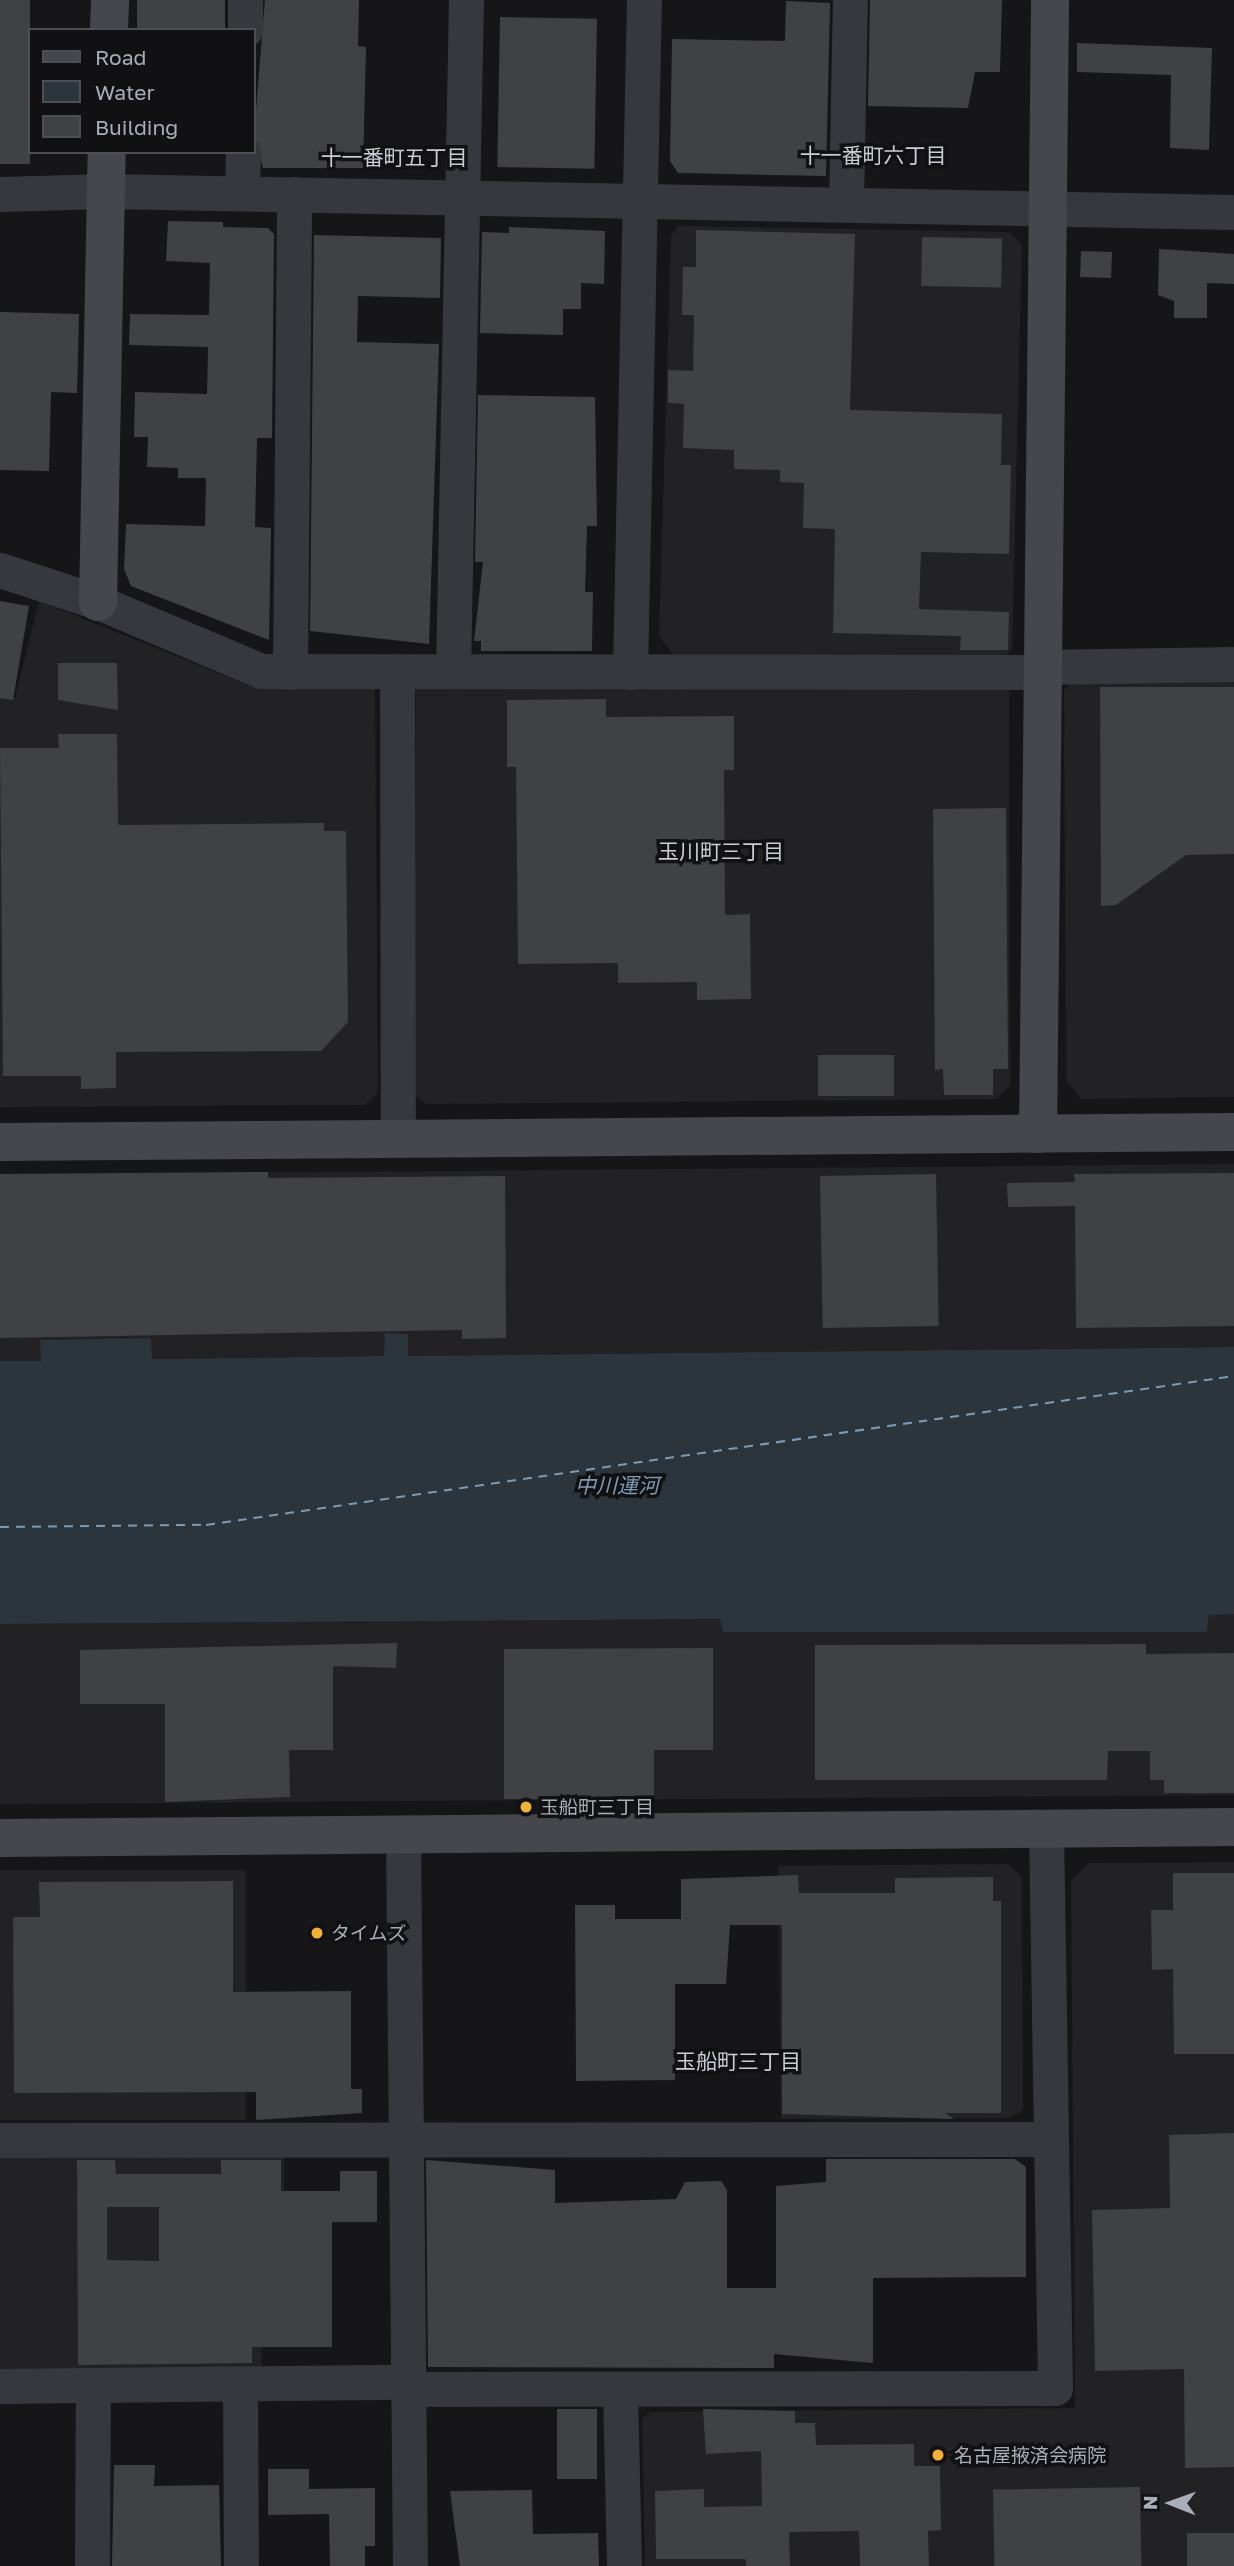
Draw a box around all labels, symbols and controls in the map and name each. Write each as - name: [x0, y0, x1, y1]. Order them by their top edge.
- legend: [28, 28, 256, 154]
- text: Road: [95, 44, 146, 70]
- text: Water: [95, 79, 155, 105]
- text: Building: [95, 114, 178, 140]
- district label: 十一番町六丁目: [800, 142, 946, 168]
- district label: 十一番町五丁目: [321, 144, 467, 170]
- district label: 玉川町三丁目: [658, 838, 784, 864]
- water label: 中川運河: [575, 1472, 659, 1498]
- place label: 玉船町三丁目: [540, 1796, 654, 1818]
- marker: 玉船町三丁目: [518, 1799, 534, 1815]
- place label: タイムズ: [331, 1922, 407, 1944]
- marker: タイムズ: [309, 1925, 325, 1941]
- district label: 玉船町三丁目: [675, 2048, 801, 2074]
- place label: 名古屋掖済会病院: [954, 2444, 1106, 2466]
- marker: 名古屋掖済会病院: [928, 2445, 948, 2465]
- north arrow: [1136, 2468, 1206, 2538]
- text: N: [1138, 2495, 1161, 2510]

